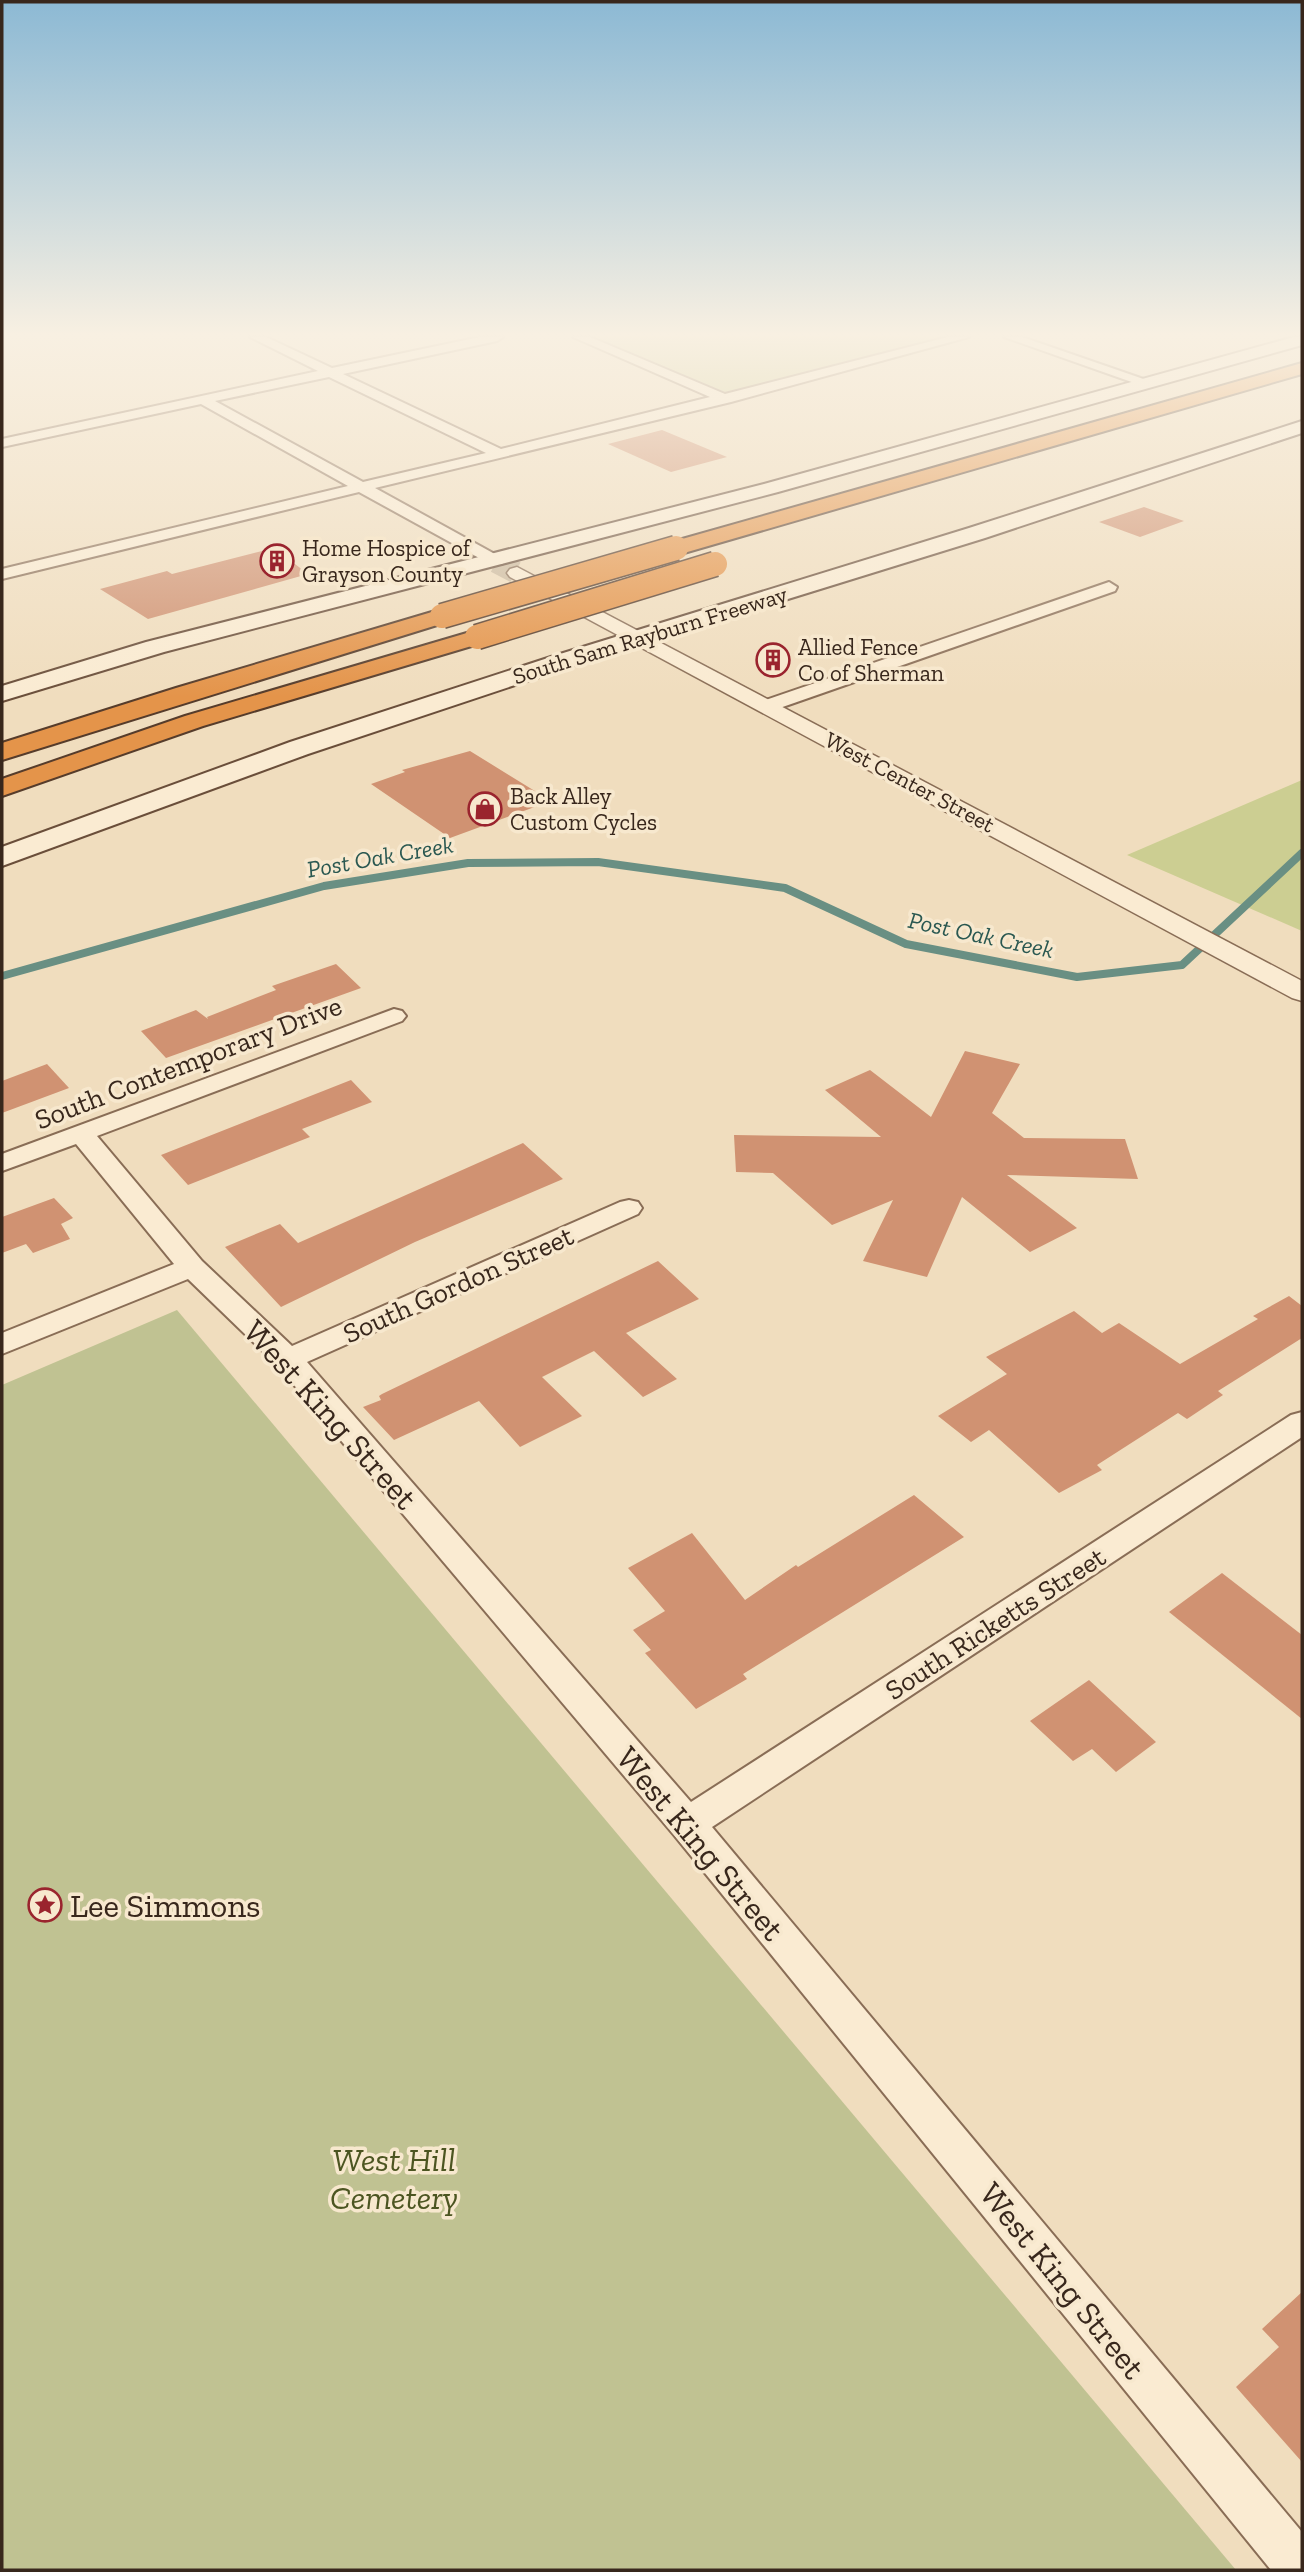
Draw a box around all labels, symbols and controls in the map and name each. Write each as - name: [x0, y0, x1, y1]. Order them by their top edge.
- place label: Home Hospice of Grayson County: [302, 534, 472, 588]
- building icon: Home Hospice of Grayson County: [258, 542, 296, 580]
- street label: South Sam Rayburn Freeway: [509, 580, 791, 690]
- place label: Allied Fence Co of Sherman: [798, 633, 944, 687]
- building icon: Allied Fence Co of Sherman: [754, 641, 792, 679]
- street label: West Center Street: [820, 725, 1000, 839]
- place label: Back Alley Custom Cycles: [510, 782, 657, 836]
- shop icon: Back Alley Custom Cycles: [466, 790, 504, 828]
- water label: Post Oak Creek: [305, 829, 456, 884]
- water label: Post Oak Creek: [906, 905, 1057, 964]
- street label: South Contemporary Drive: [30, 989, 346, 1136]
- street label: South Gordon Street: [338, 1219, 579, 1350]
- street label: West King Street: [236, 1312, 426, 1517]
- street label: South Ricketts Street: [879, 1540, 1112, 1707]
- street label: West King Street: [608, 1739, 793, 1949]
- place icon: Lee Simmons: [26, 1886, 64, 1924]
- place label: Lee Simmons: [70, 1886, 261, 1925]
- park label: West Hill Cemetery: [330, 2140, 458, 2217]
- street label: West King Street: [972, 2174, 1154, 2387]

